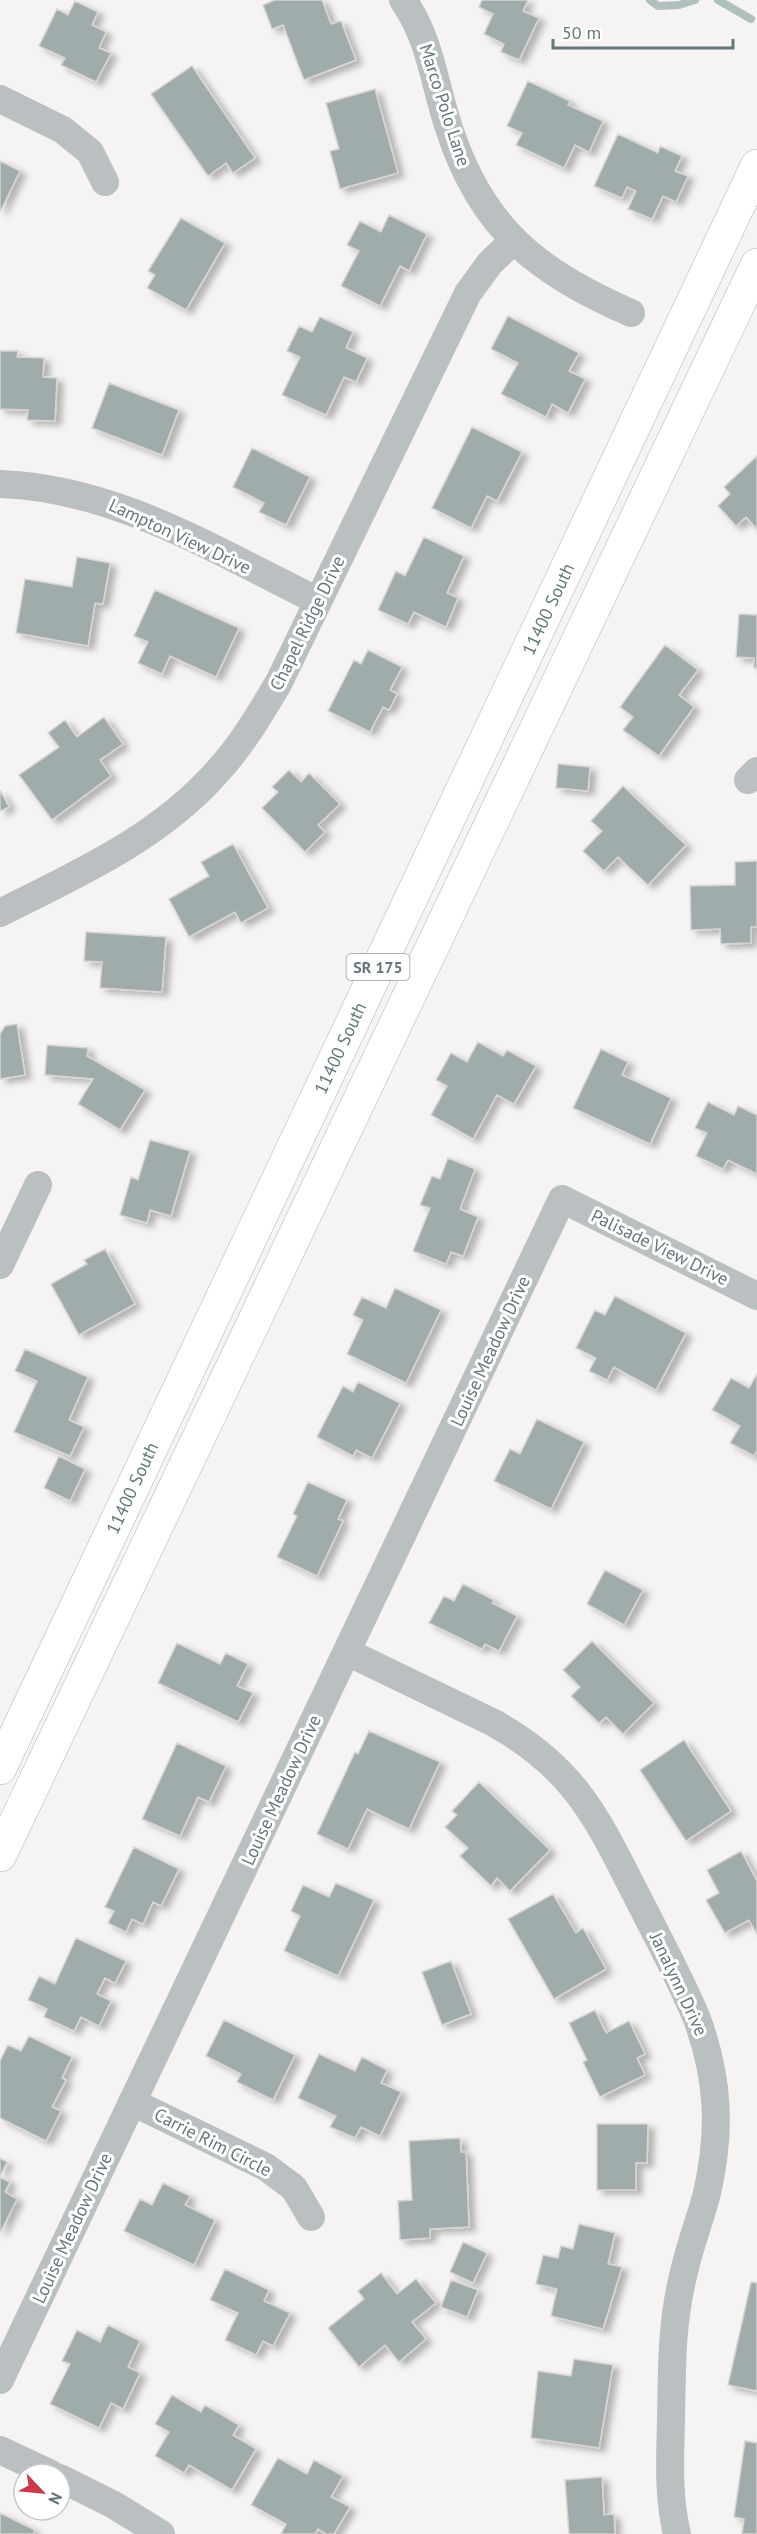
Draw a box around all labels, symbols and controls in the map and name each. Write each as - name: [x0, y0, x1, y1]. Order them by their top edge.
- scale bar: [553, 12, 733, 50]
- text: 50 m: [562, 21, 601, 44]
- street label: Marco Polo Lane: [414, 41, 476, 169]
- street label: Lampton View Drive: [105, 493, 255, 579]
- street label: Chapel Ridge Drive: [264, 552, 350, 694]
- street label: 11400 South: [517, 559, 579, 659]
- road number: SR 175: [346, 954, 410, 980]
- street label: 11400 South: [309, 998, 371, 1098]
- street label: Palisade View Drive: [588, 1204, 732, 1290]
- street label: Louise Meadow Drive: [445, 1272, 535, 1430]
- street label: 11400 South: [101, 1438, 163, 1538]
- street label: Louise Meadow Drive: [236, 1711, 326, 1869]
- street label: Janalynn Drive: [645, 1928, 713, 2039]
- street label: Carrie Rim Circle: [150, 2103, 276, 2181]
- street label: Louise Meadow Drive: [27, 2149, 117, 2307]
- north arrow: [12, 2462, 72, 2522]
- text: N: [44, 2489, 67, 2508]

